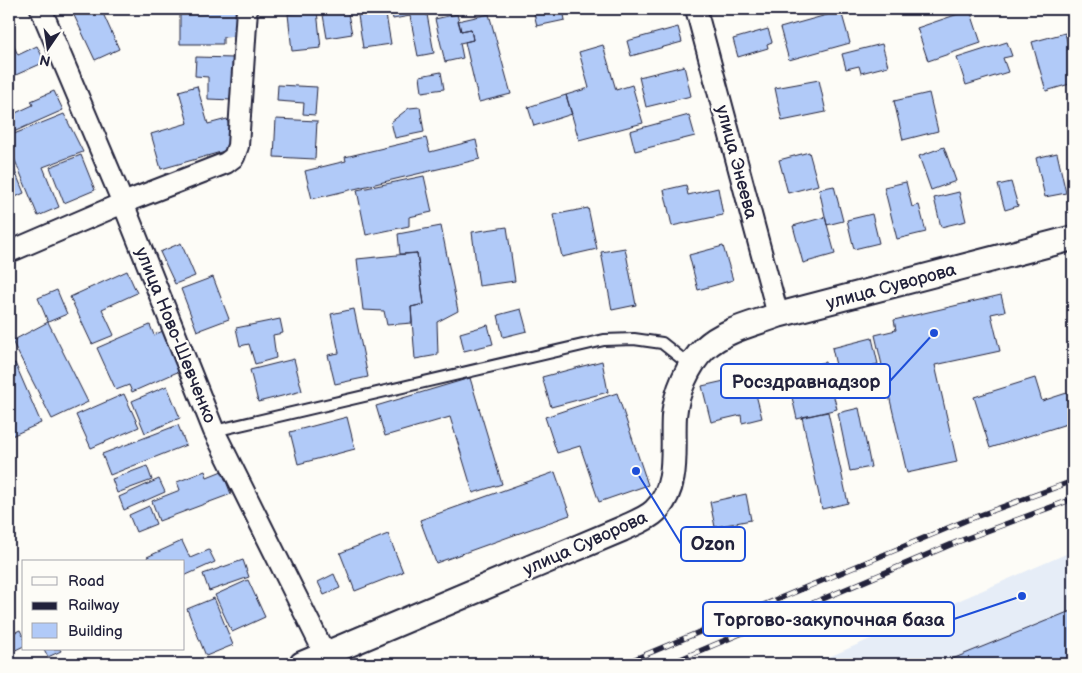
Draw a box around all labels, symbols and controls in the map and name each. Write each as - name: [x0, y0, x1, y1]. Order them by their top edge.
- north arrow: [22, 22, 72, 72]
- text: N: [38, 51, 52, 70]
- street label: улица Энеева: [711, 103, 762, 222]
- street label: улица Ново-Шевченко: [131, 244, 220, 426]
- street label: улица Суворова: [824, 259, 959, 314]
- callout: Росздравнадзор: [721, 364, 890, 398]
- text: Росздравнадзор: [731, 371, 881, 394]
- street label: улица Суворова: [520, 507, 651, 580]
- callout: Ozon: [681, 527, 745, 561]
- text: Ozon: [691, 533, 735, 556]
- legend: [22, 560, 185, 650]
- text: Road: [68, 572, 104, 591]
- text: Railway: [68, 596, 119, 615]
- callout: Торгово-закупочная база: [703, 602, 954, 636]
- text: Торгово-закупочная база: [714, 609, 945, 632]
- text: Building: [68, 622, 123, 641]

